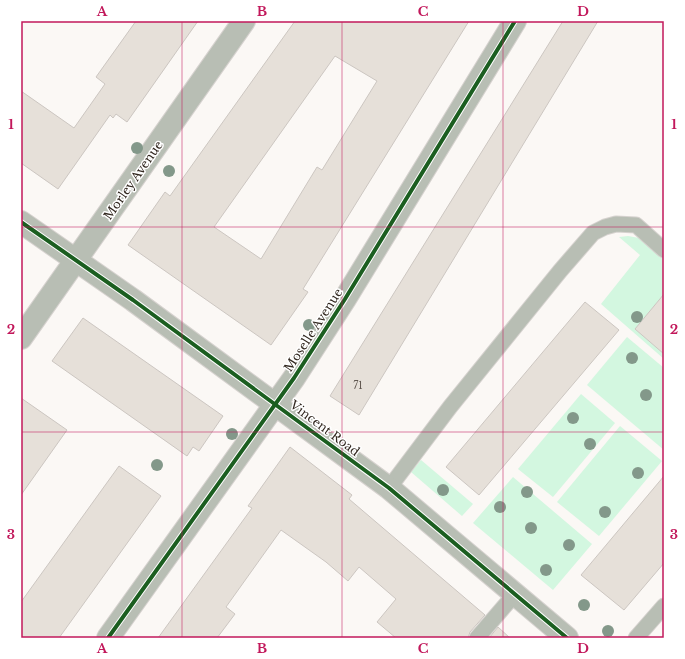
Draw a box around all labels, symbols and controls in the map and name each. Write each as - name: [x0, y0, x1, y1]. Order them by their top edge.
- text: A: [96, 3, 108, 20]
- text: B: [257, 3, 267, 20]
- text: C: [418, 3, 429, 20]
- text: D: [577, 3, 589, 20]
- text: 1: [8, 116, 14, 133]
- text: 1: [671, 116, 677, 133]
- street label: Morley Avenue: [100, 138, 166, 222]
- street label: Moselle Avenue: [280, 285, 346, 374]
- text: 2: [7, 321, 15, 338]
- text: 2: [670, 321, 678, 338]
- house number: 71: [353, 379, 363, 392]
- street label: Vincent Road: [286, 396, 363, 459]
- text: 3: [7, 526, 15, 543]
- text: 3: [670, 526, 678, 543]
- text: A: [96, 640, 108, 657]
- text: B: [257, 640, 267, 657]
- text: C: [418, 640, 429, 657]
- text: D: [577, 640, 589, 657]

